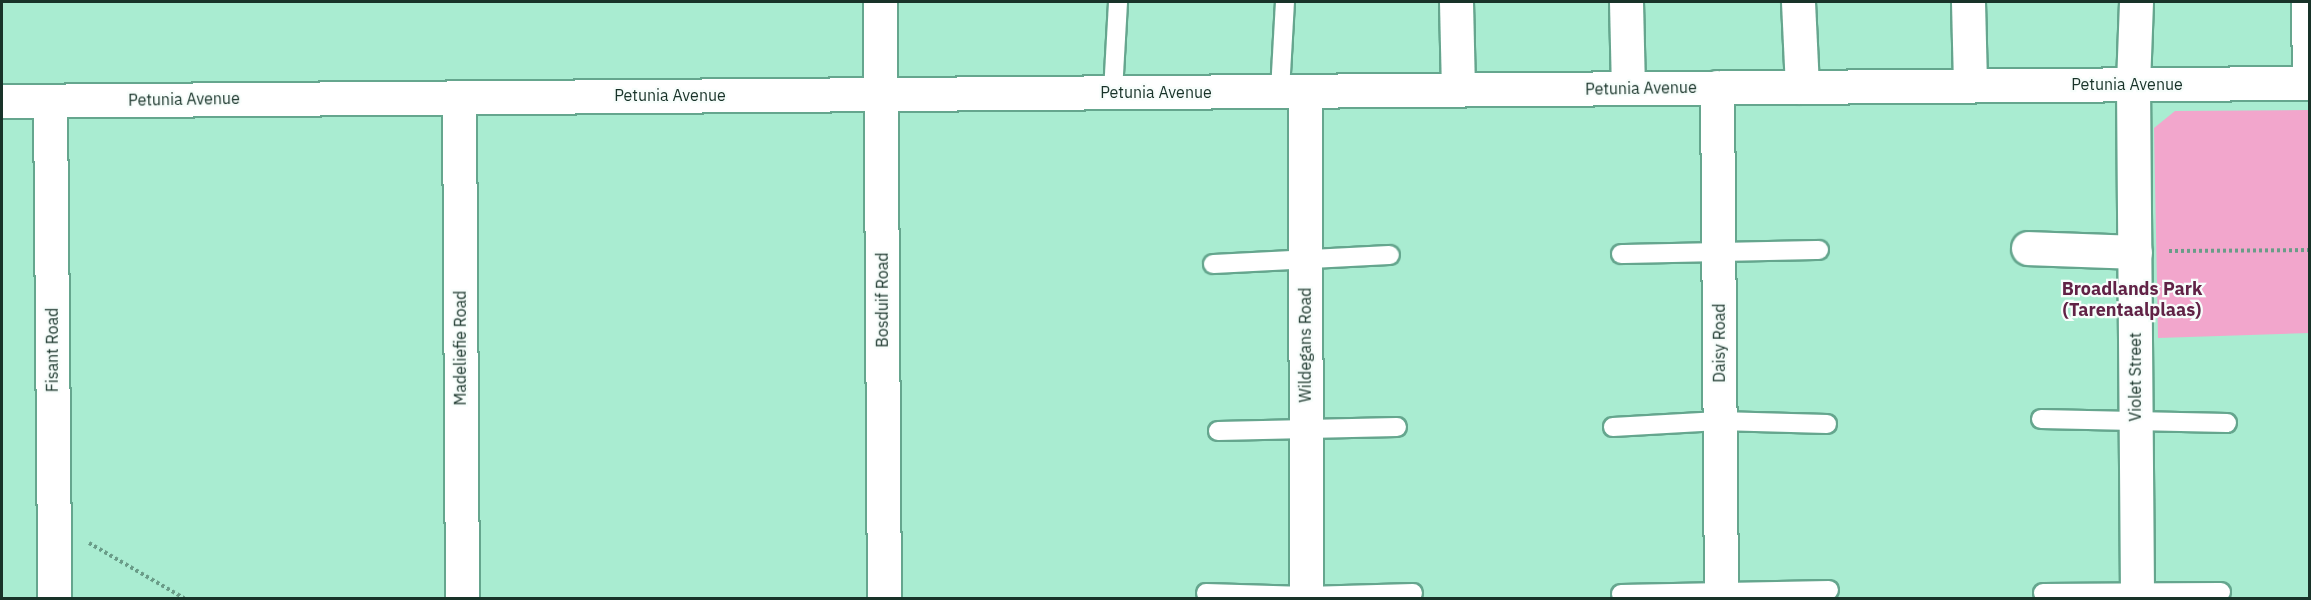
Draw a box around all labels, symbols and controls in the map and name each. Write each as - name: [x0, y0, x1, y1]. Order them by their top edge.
- street label: Petunia Avenue: [2071, 74, 2183, 94]
- street label: Petunia Avenue: [1585, 77, 1697, 99]
- street label: Petunia Avenue: [1100, 82, 1212, 102]
- street label: Petunia Avenue: [614, 85, 726, 105]
- street label: Petunia Avenue: [128, 88, 240, 110]
- street label: Bosduif Road: [872, 252, 892, 348]
- district label: Broadlands Park (Tarentaalplaas): [2062, 279, 2202, 322]
- street label: Wildegans Road: [1295, 287, 1315, 403]
- street label: Madeliefie Road: [450, 290, 470, 406]
- street label: Daisy Road: [1709, 303, 1729, 383]
- street label: Fisant Road: [42, 308, 62, 392]
- street label: Violet Street: [2125, 332, 2145, 422]

